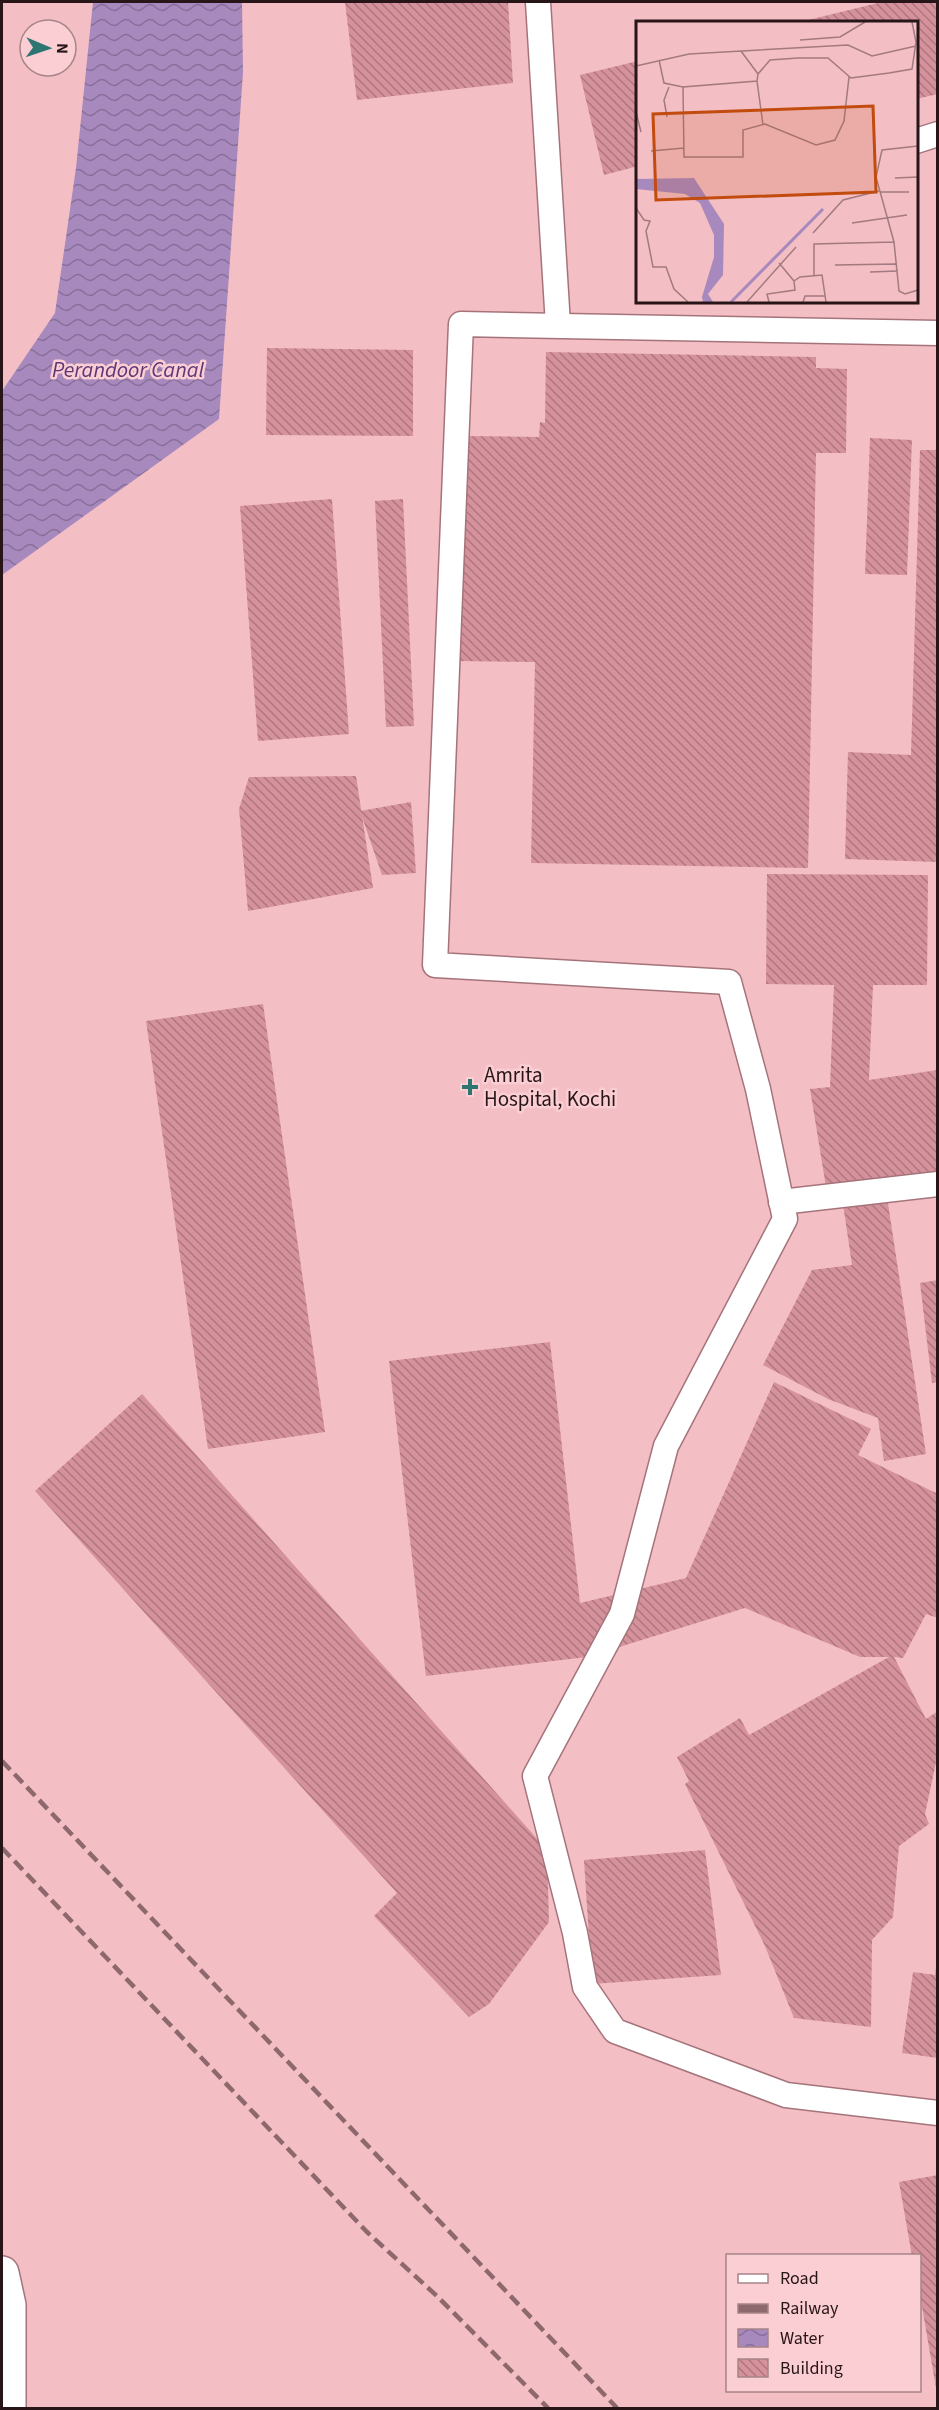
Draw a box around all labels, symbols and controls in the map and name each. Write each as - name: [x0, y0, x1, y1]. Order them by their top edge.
- north arrow: [18, 18, 78, 78]
- inset map: [636, 21, 918, 303]
- text: N: [51, 43, 73, 54]
- water label: Perandoor Canal: [52, 354, 205, 386]
- place label: Amrita Hospital, Kochi: [484, 1060, 616, 1114]
- marker: Amrita Hospital, Kochi: [461, 1078, 479, 1096]
- legend: [726, 2254, 921, 2392]
- text: Road: [780, 2266, 819, 2291]
- text: Railway: [780, 2296, 839, 2321]
- text: Water: [780, 2326, 824, 2351]
- text: Building: [780, 2356, 843, 2381]

